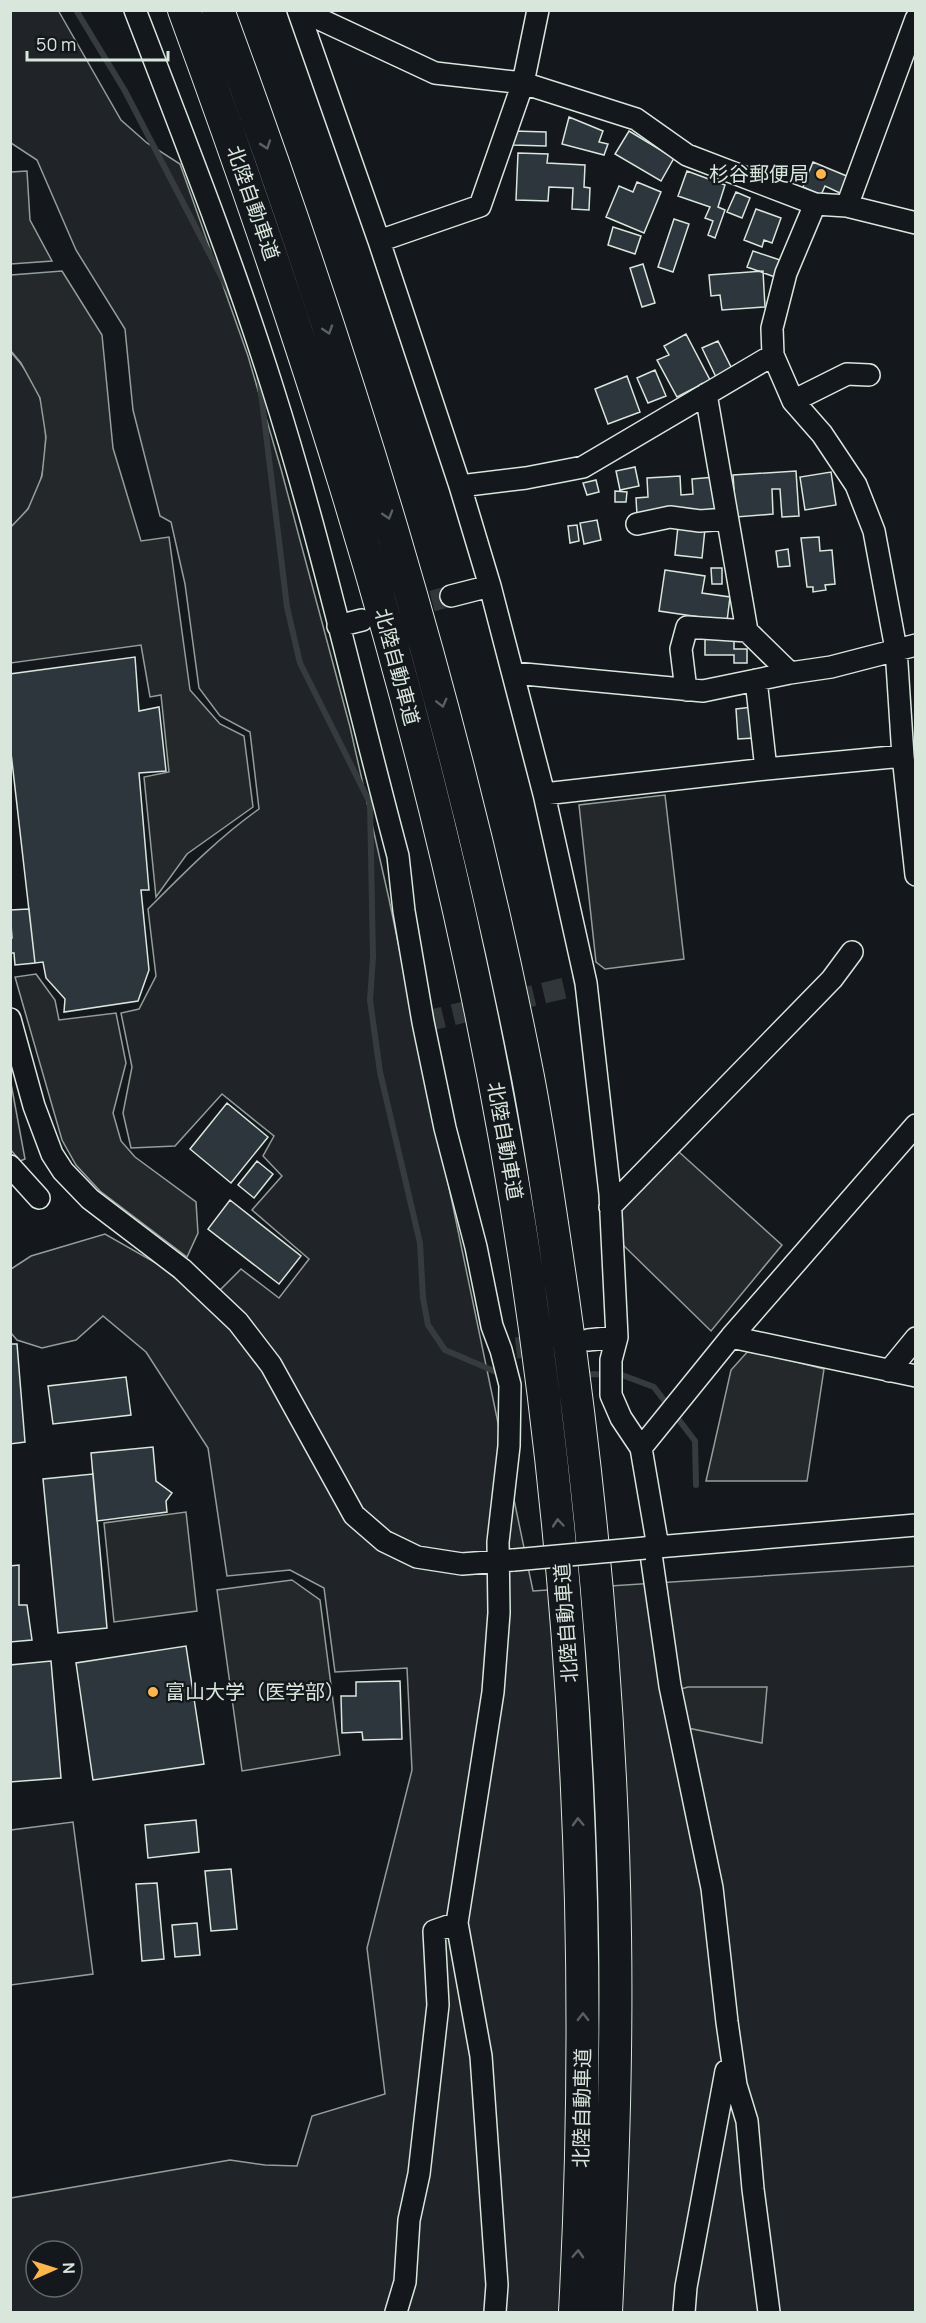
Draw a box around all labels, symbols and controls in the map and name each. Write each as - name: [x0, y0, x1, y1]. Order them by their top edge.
- scale bar: [27, 24, 168, 62]
- text: 50 m: [36, 32, 76, 56]
- one-way arrow: [259, 139, 272, 150]
- street label: 北陸自動車道: [221, 142, 286, 264]
- place label: 杉谷郵便局: [709, 160, 809, 187]
- marker: 杉谷郵便局: [814, 167, 828, 181]
- one-way arrow: [321, 324, 334, 335]
- one-way arrow: [381, 509, 393, 520]
- street label: 北陸自動車道: [369, 605, 426, 728]
- one-way arrow: [434, 698, 447, 708]
- street label: 北陸自動車道: [482, 1079, 529, 1202]
- one-way arrow: [552, 1518, 565, 1527]
- street label: 北陸自動車道: [548, 1562, 583, 1684]
- place label: 富山大学（医学部）: [165, 1678, 345, 1705]
- marker: 富山大学（医学部）: [146, 1685, 160, 1699]
- one-way arrow: [572, 1818, 584, 1827]
- one-way arrow: [576, 2013, 589, 2022]
- street label: 北陸自動車道: [567, 2048, 596, 2168]
- north arrow: [24, 2239, 84, 2299]
- one-way arrow: [571, 2250, 584, 2259]
- text: N: [58, 2262, 80, 2275]

